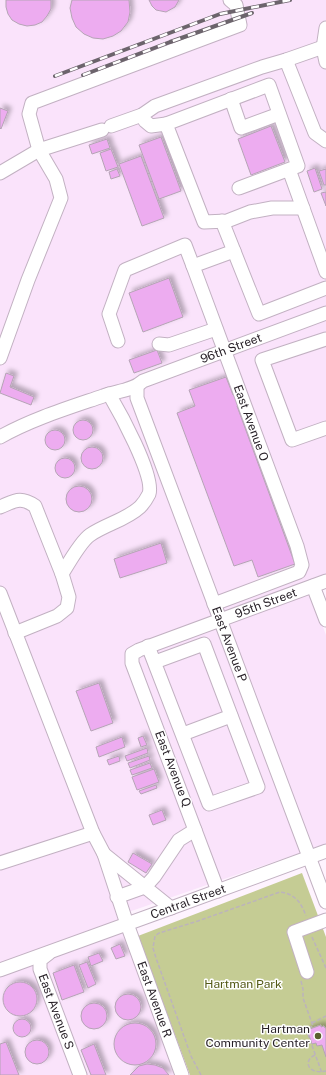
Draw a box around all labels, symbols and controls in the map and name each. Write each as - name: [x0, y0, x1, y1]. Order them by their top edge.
- street label: 96th Street: [198, 330, 264, 366]
- street label: East Avenue O: [231, 383, 271, 463]
- street label: 95th Street: [233, 585, 299, 621]
- street label: East Avenue P: [209, 605, 250, 684]
- street label: East Avenue Q: [152, 729, 194, 809]
- street label: Central Street: [148, 881, 228, 922]
- street label: East Avenue R: [134, 960, 175, 1039]
- street label: East Avenue S: [35, 972, 77, 1051]
- park label: Hartman Park: [204, 977, 282, 991]
- place label: Hartman Community Center: [206, 1022, 310, 1050]
- marker: Hartman Community Center: [313, 1031, 323, 1041]

